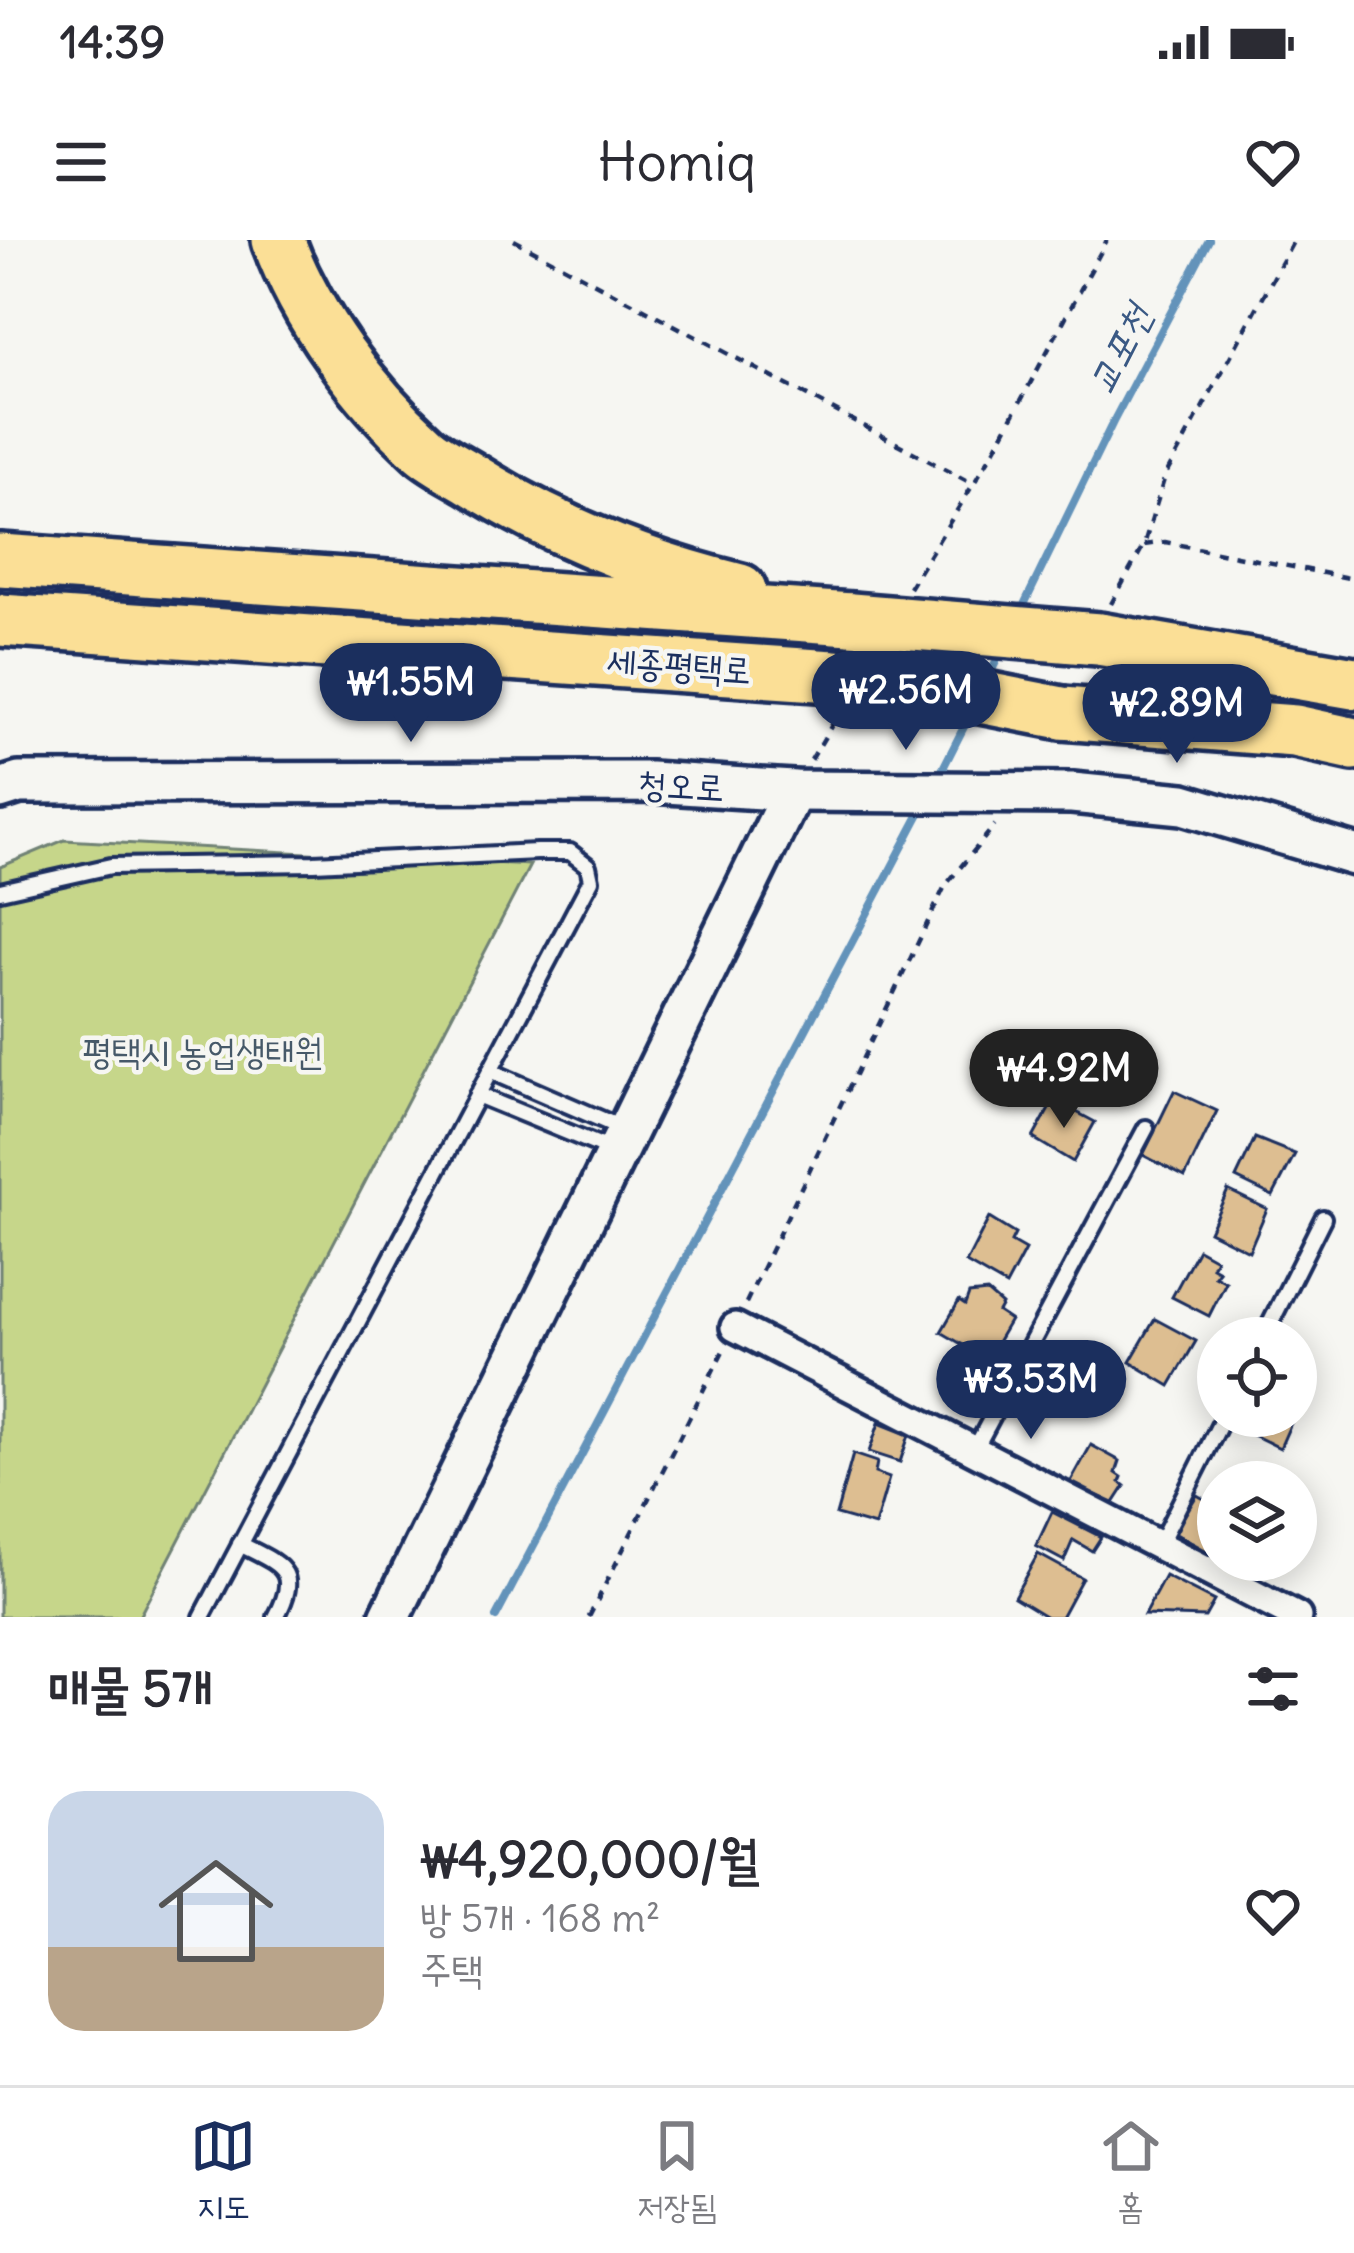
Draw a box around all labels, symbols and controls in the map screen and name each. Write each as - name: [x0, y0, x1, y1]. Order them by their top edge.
- text: 14:39: [60, 14, 165, 70]
- text: Homiq: [598, 128, 756, 196]
- icon: menu: [48, 129, 114, 195]
- icon: heart: [1240, 129, 1306, 195]
- water label: 교포천: [1076, 293, 1164, 402]
- street label: 세종평택로: [605, 638, 753, 693]
- pin: ₩1.55M: [313, 643, 509, 745]
- pin: ₩2.56M: [808, 651, 1004, 753]
- text: ₩1.55M: [346, 657, 476, 706]
- pin: ₩2.89M: [1079, 664, 1275, 766]
- text: ₩2.56M: [838, 665, 974, 714]
- text: ₩2.89M: [1109, 678, 1245, 727]
- street label: 청오로: [636, 761, 726, 810]
- park label: 평택시 농업생태원: [83, 1029, 323, 1074]
- pin: ₩4.92M: [966, 1029, 1162, 1131]
- text: ₩4.92M: [996, 1043, 1132, 1092]
- map controls: [1197, 1317, 1317, 1581]
- button: locate: [1197, 1317, 1317, 1437]
- pin: ₩3.53M: [933, 1340, 1129, 1442]
- text: ₩3.53M: [963, 1354, 1099, 1403]
- button: layers: [1197, 1461, 1317, 1581]
- text: 매물 5개: [48, 1656, 213, 1720]
- icon: filters: [1240, 1656, 1306, 1722]
- text: ₩4,920,000/월: [420, 1827, 759, 1891]
- icon: home: [144, 1839, 288, 1983]
- icon: heart: [1240, 1878, 1306, 1944]
- text: 방 5개 · 168 m²: [420, 1894, 660, 1943]
- text: 주택: [420, 1945, 483, 1994]
- tab: 지도: [190, 2113, 256, 2229]
- tab: 저장됨: [637, 2113, 717, 2229]
- tab: 홈: [1098, 2113, 1164, 2229]

